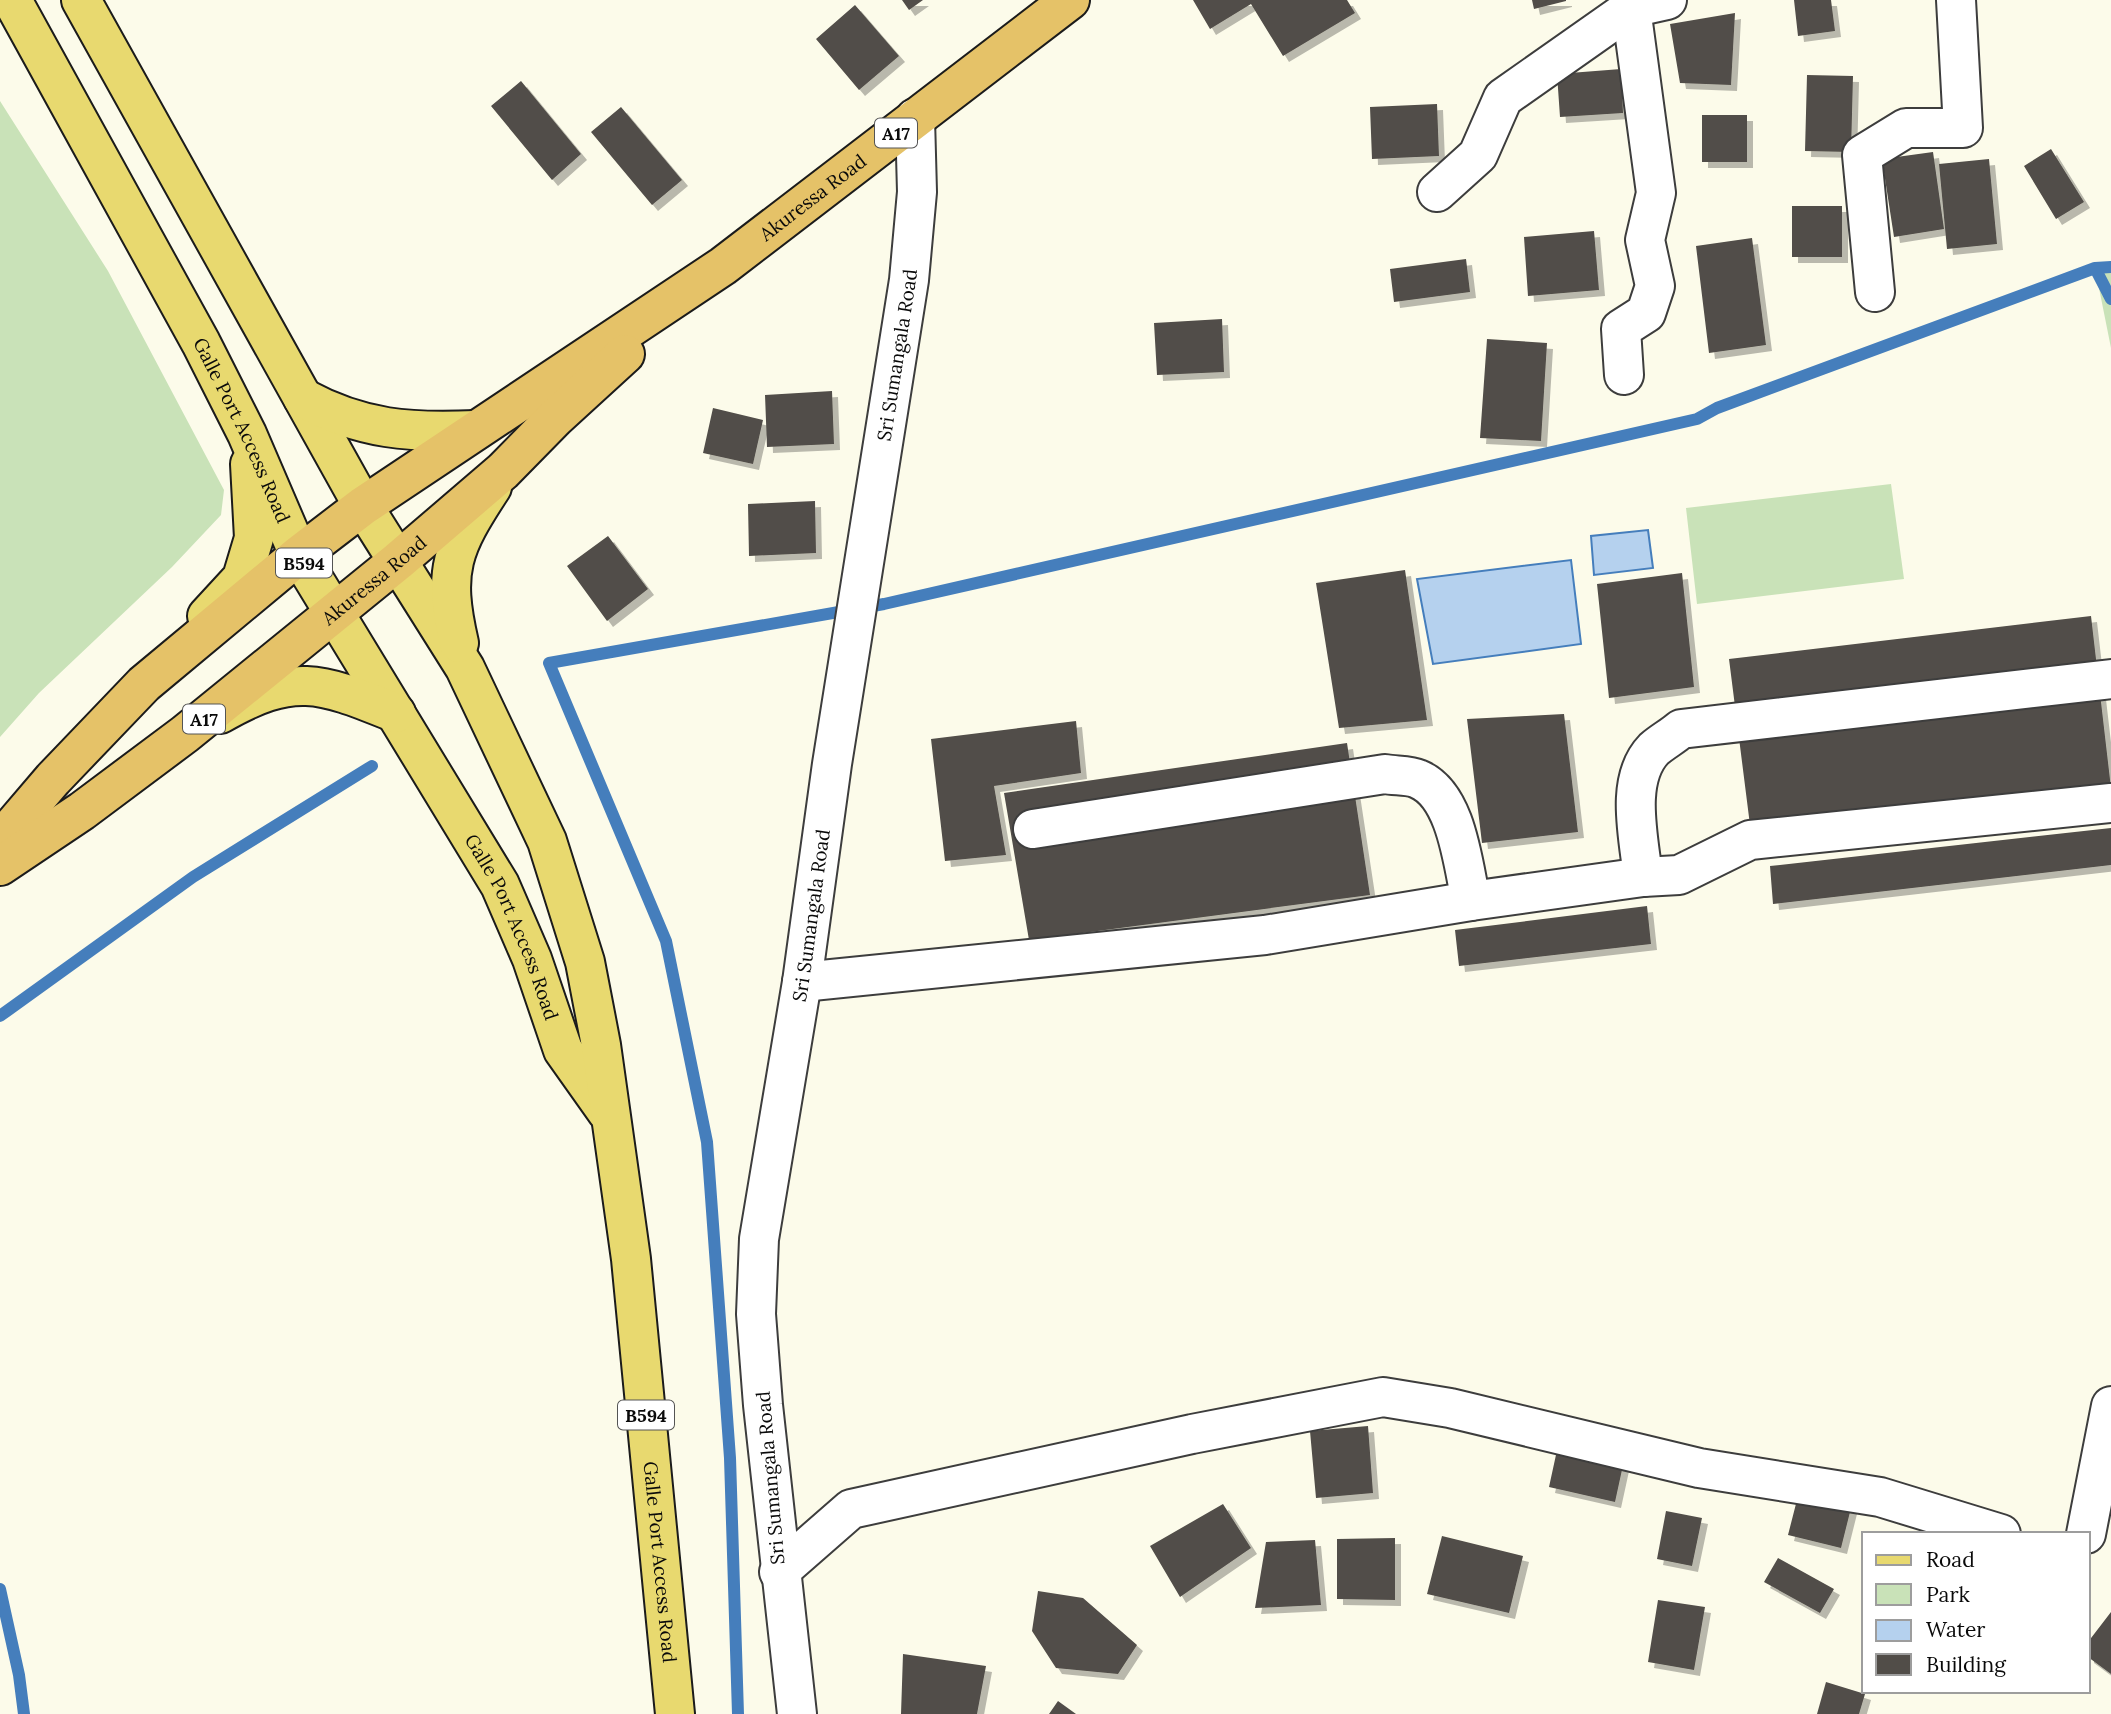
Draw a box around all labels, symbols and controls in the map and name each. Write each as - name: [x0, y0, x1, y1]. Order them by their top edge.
- road number: A17: [875, 118, 917, 148]
- street label: Akuressa Road: [754, 149, 871, 246]
- street label: Sri Sumangala Road: [872, 268, 922, 443]
- street label: Galle Port Access Road: [188, 333, 296, 526]
- street label: Akuressa Road: [316, 530, 431, 631]
- road number: B594: [276, 548, 332, 578]
- road number: A17: [183, 704, 225, 734]
- street label: Sri Sumangala Road: [787, 828, 835, 1004]
- street label: Galle Port Access Road: [460, 829, 564, 1023]
- street label: Sri Sumangala Road: [750, 1390, 790, 1566]
- road number: B594: [618, 1400, 674, 1430]
- street label: Galle Port Access Road: [639, 1460, 682, 1664]
- legend: [1862, 1532, 2090, 1693]
- text: Road: [1926, 1546, 1975, 1573]
- text: Park: [1926, 1581, 1970, 1608]
- text: Water: [1926, 1616, 1985, 1643]
- text: Building: [1926, 1651, 2006, 1678]

